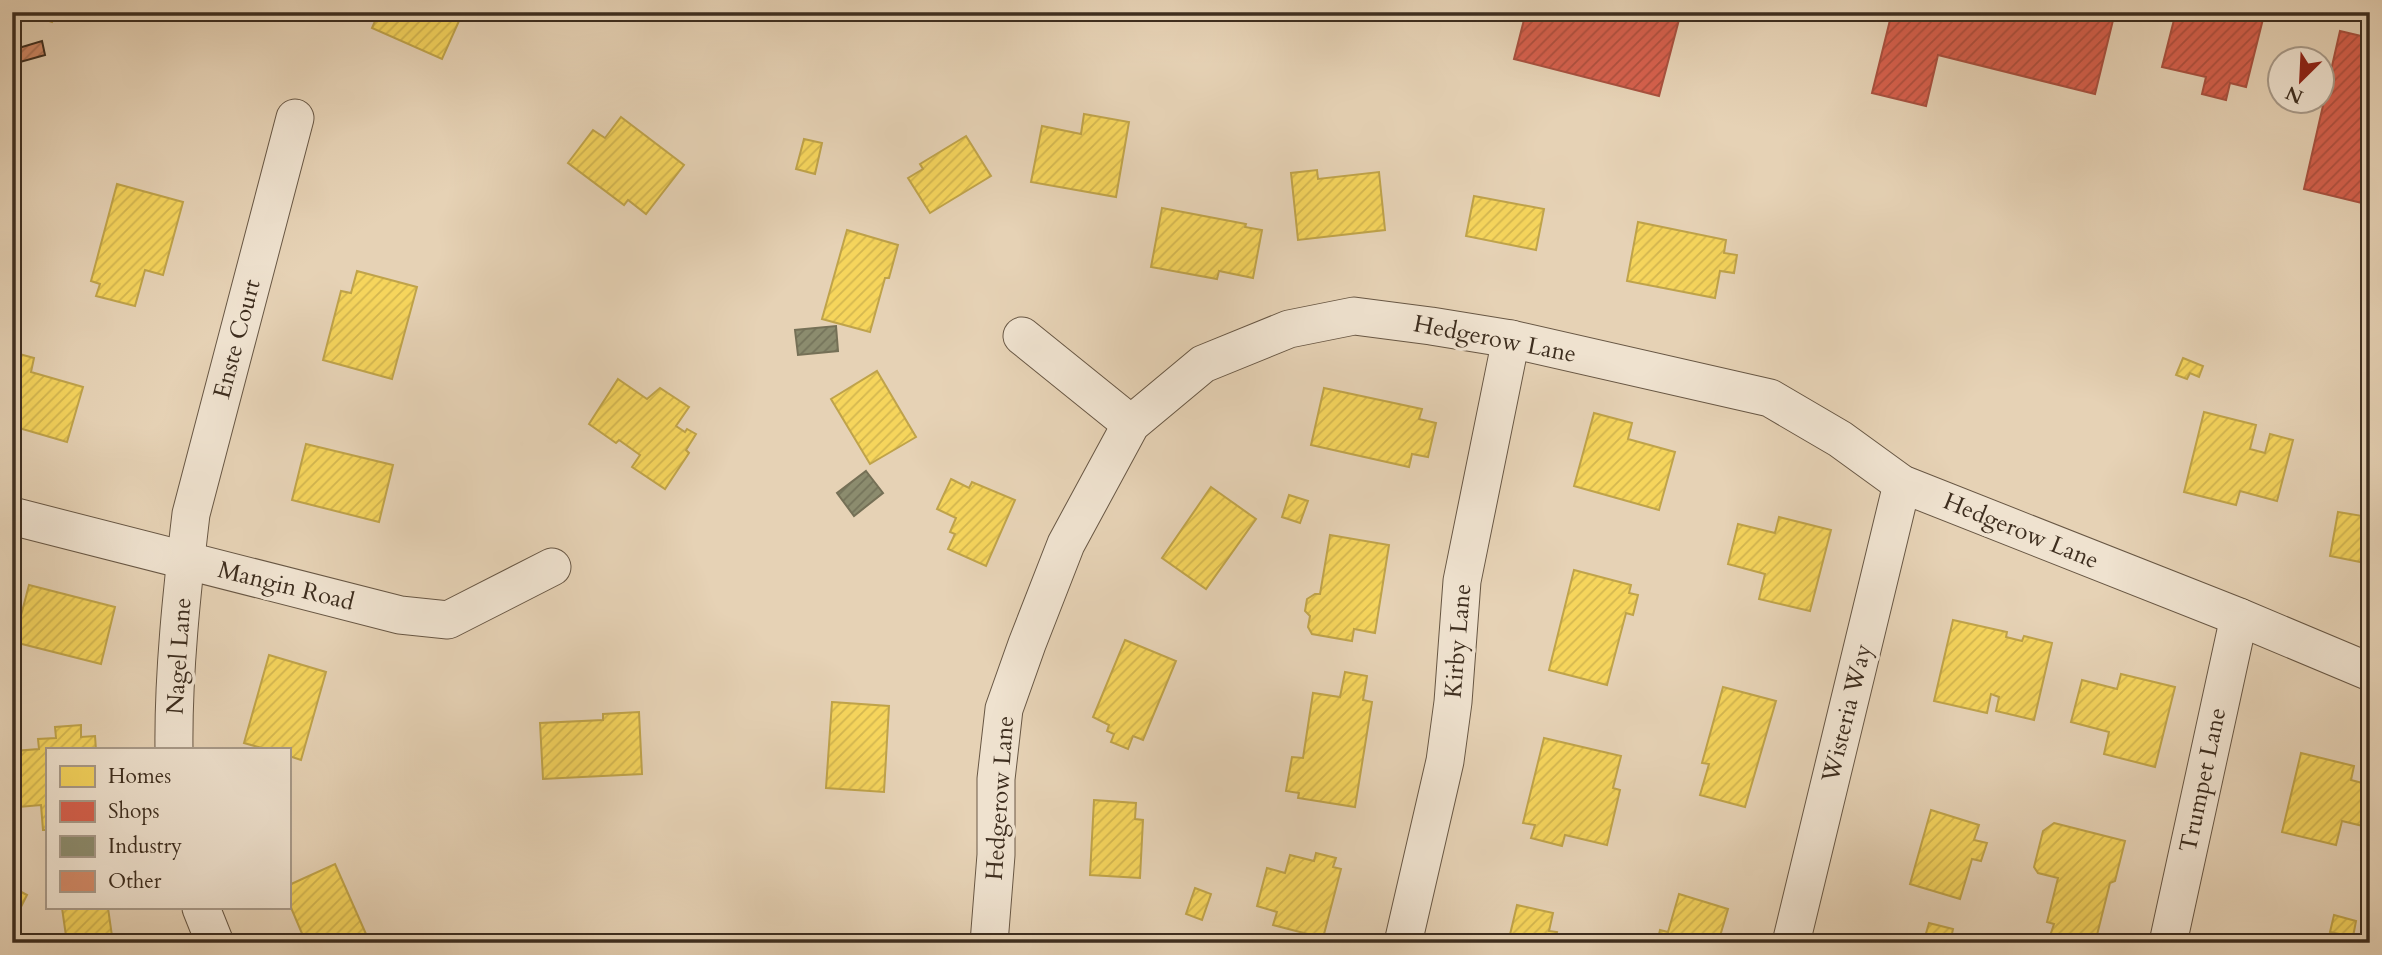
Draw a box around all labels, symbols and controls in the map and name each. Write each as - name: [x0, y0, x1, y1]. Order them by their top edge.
- north arrow: [2266, 46, 2336, 116]
- text: N: [2281, 79, 2307, 110]
- street label: Enste Court: [205, 275, 269, 402]
- street label: Hedgerow Lane: [1411, 307, 1579, 371]
- street label: Hedgerow Lane: [1938, 485, 2104, 577]
- street label: Mangin Road: [214, 553, 358, 619]
- street label: Kirby Lane: [1437, 582, 1479, 700]
- street label: Nagel Lane: [158, 596, 200, 716]
- street label: Wisteria Way: [1814, 640, 1880, 787]
- street label: Trumpet Lane: [2172, 705, 2234, 855]
- street label: Hedgerow Lane: [978, 715, 1022, 881]
- legend: [46, 748, 290, 909]
- text: Homes: [108, 762, 171, 791]
- text: Shops: [108, 797, 160, 826]
- text: Industry: [108, 832, 182, 861]
- text: Other: [108, 867, 162, 896]

